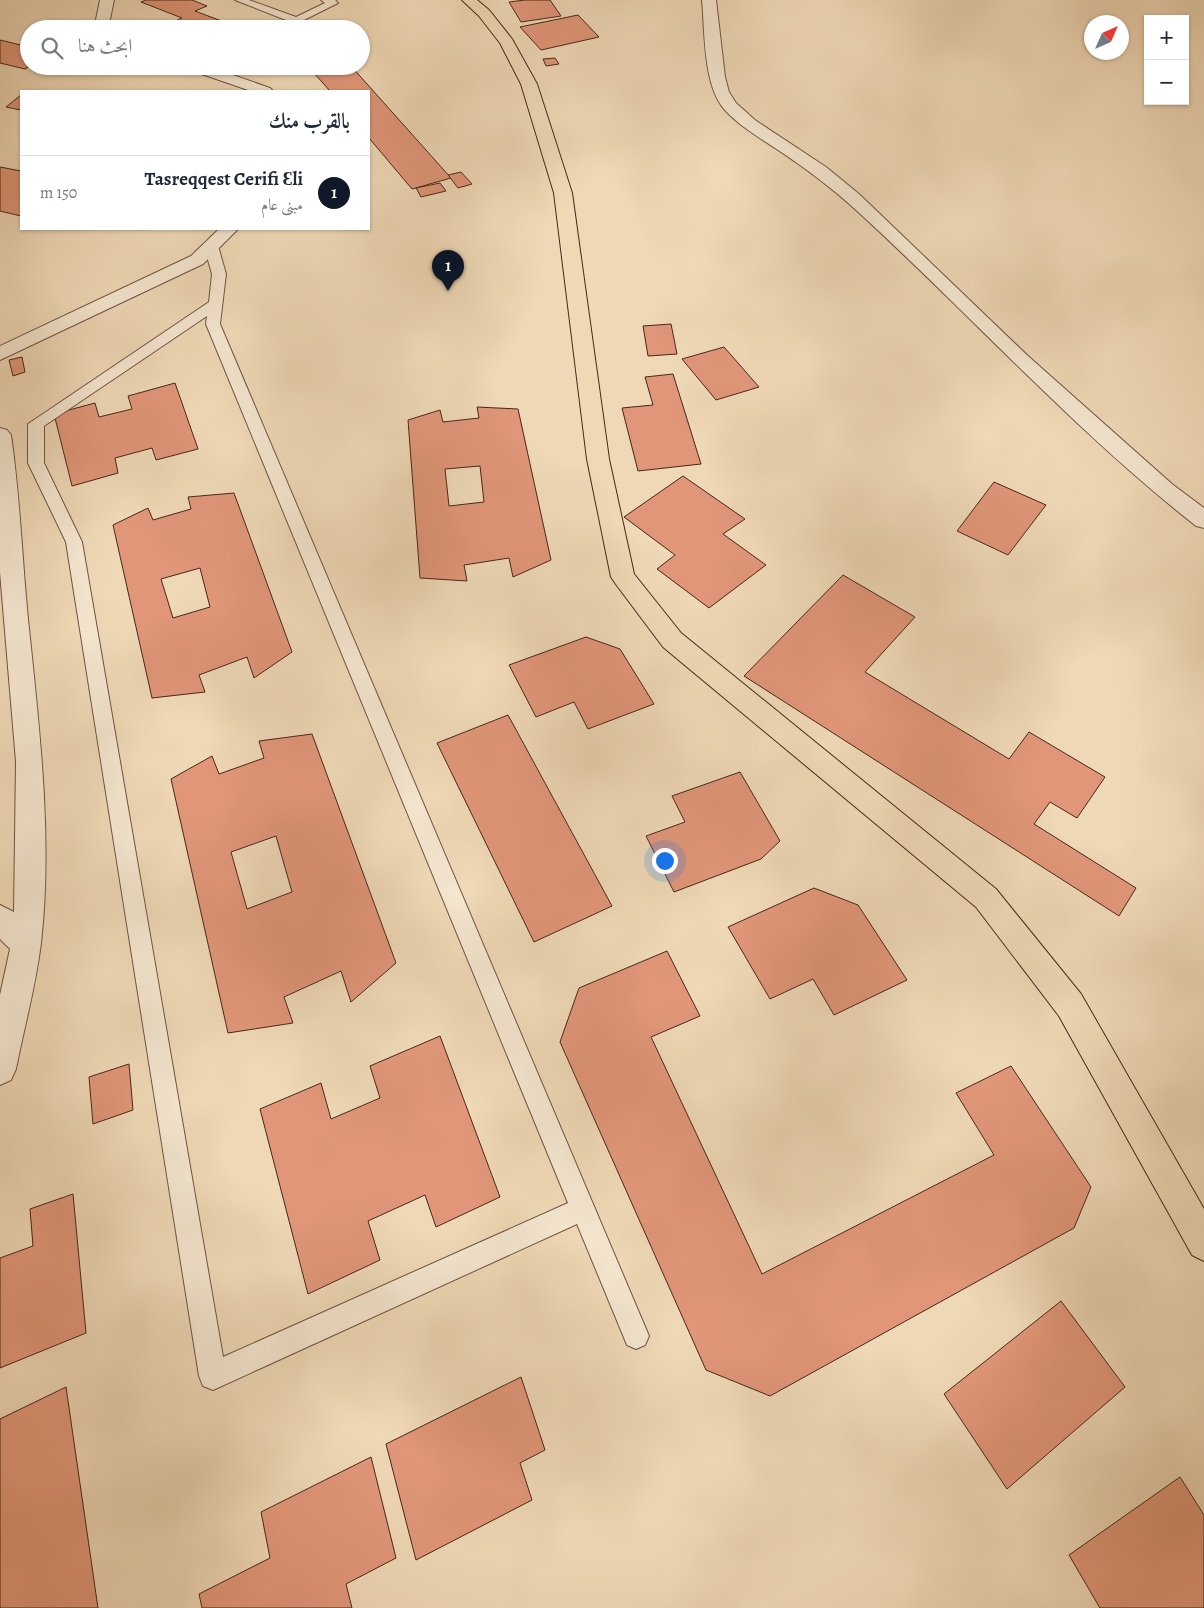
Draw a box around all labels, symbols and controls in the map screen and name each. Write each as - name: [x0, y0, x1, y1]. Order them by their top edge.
- north arrow: [1084, 15, 1129, 60]
- map controls: [1144, 15, 1189, 105]
- button: +: [1144, 15, 1189, 60]
- search box: [20, 20, 370, 75]
- text: ابحث هنا: [78, 33, 132, 59]
- icon: search: [38, 34, 66, 62]
- button: −: [1144, 60, 1189, 105]
- text: بالقرب منك: [269, 107, 350, 135]
- text: Tasreqqest Cerifi Ɛli: [145, 166, 303, 192]
- text: 150 m: [40, 182, 77, 204]
- text: 1: [331, 182, 337, 204]
- text: مبنى عام: [261, 194, 303, 216]
- pin: 1: [432, 250, 464, 291]
- your location: [652, 848, 678, 874]

